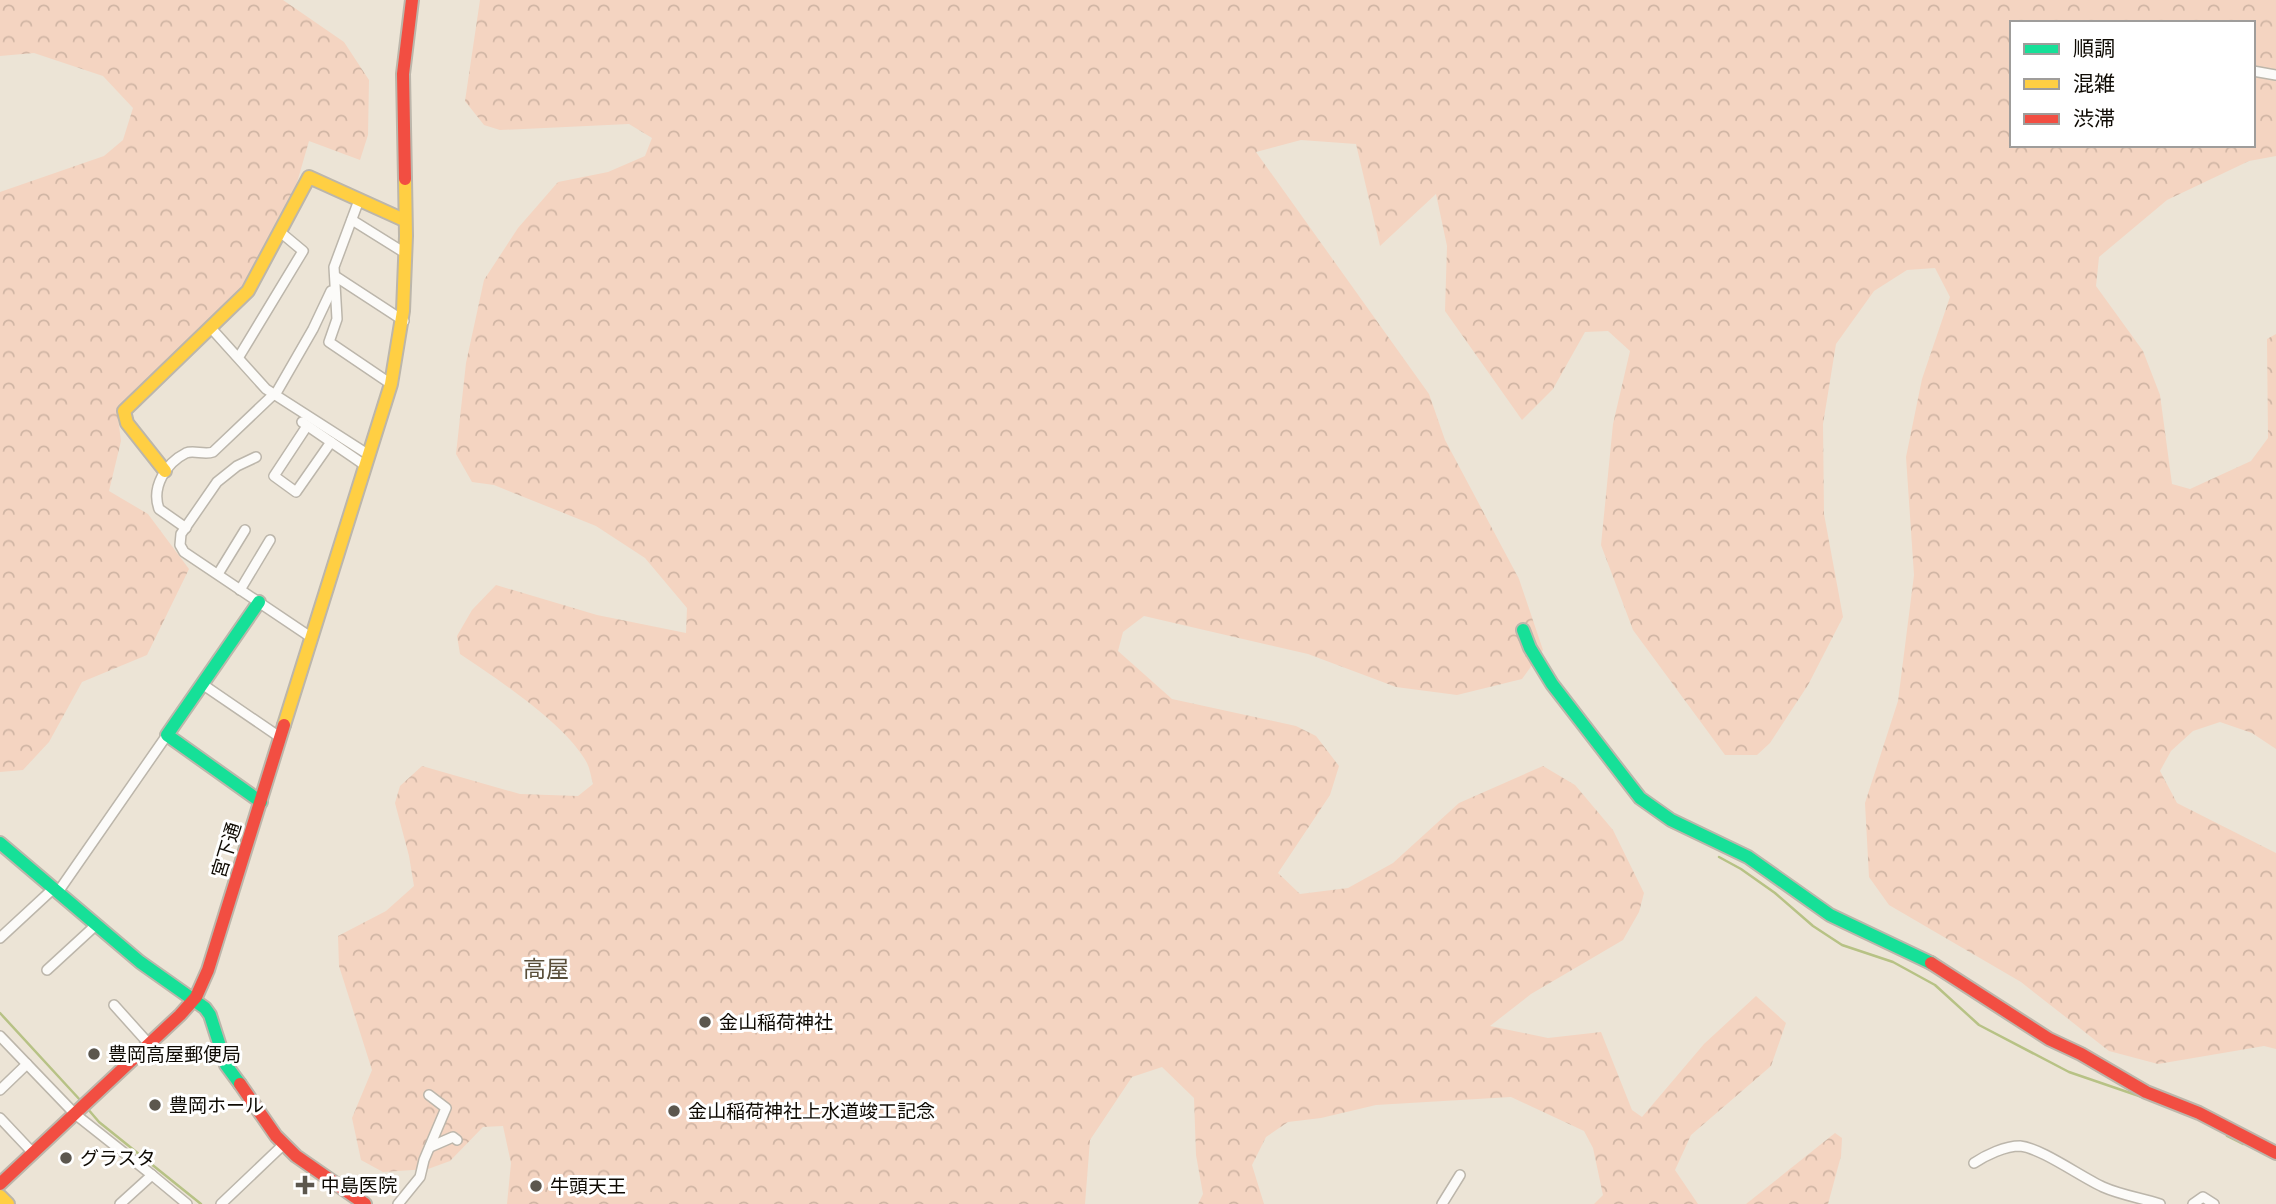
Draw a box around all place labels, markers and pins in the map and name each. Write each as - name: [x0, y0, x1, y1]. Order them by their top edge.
- place label: 金山稲荷神社: [719, 1010, 833, 1033]
- marker: 金山稲荷神社: [697, 1014, 713, 1030]
- place label: 豊岡高屋郵便局: [108, 1042, 241, 1065]
- marker: 豊岡高屋郵便局: [86, 1046, 102, 1062]
- place label: 豊岡ホール: [169, 1093, 264, 1116]
- marker: 豊岡ホール: [147, 1097, 163, 1113]
- place label: 金山稲荷神社上水道竣工記念: [688, 1099, 935, 1122]
- marker: 金山稲荷神社上水道竣工記念: [666, 1103, 682, 1119]
- place label: グラスタ: [80, 1146, 156, 1169]
- marker: グラスタ: [58, 1150, 74, 1166]
- place label: 中島医院: [321, 1173, 397, 1196]
- place label: 牛頭天王: [550, 1174, 626, 1197]
- marker: 中島医院: [295, 1175, 315, 1195]
- marker: 牛頭天王: [528, 1178, 544, 1194]

